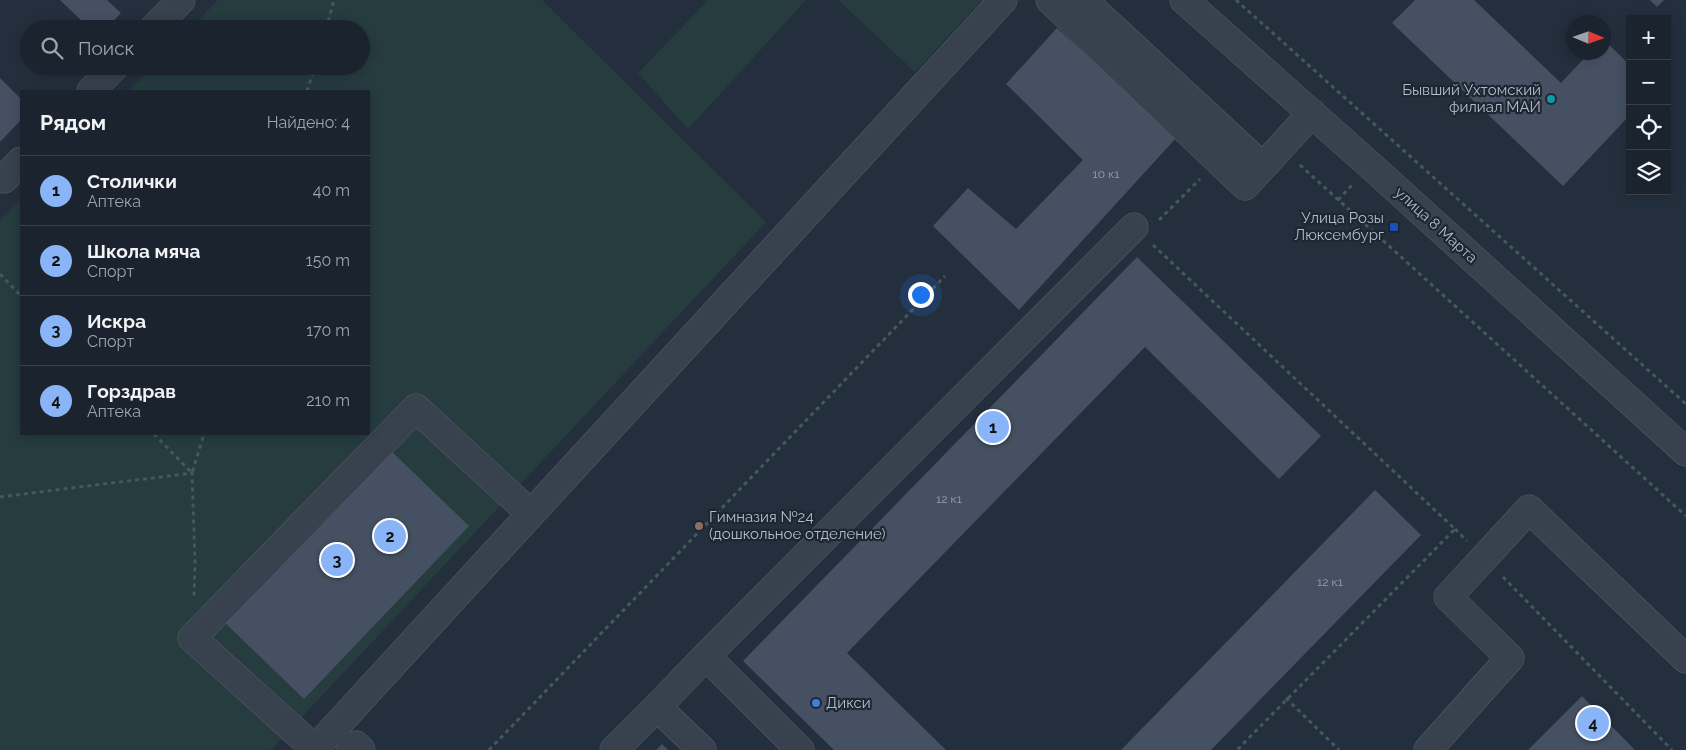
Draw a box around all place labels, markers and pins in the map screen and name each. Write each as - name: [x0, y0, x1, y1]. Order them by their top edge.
- place label: Бывший Ухтомский филиал МАИ: [1402, 81, 1541, 116]
- marker: Бывший Ухтомский филиал МАИ: [1545, 93, 1557, 105]
- place label: Улица Розы Люксембург: [1294, 209, 1384, 244]
- marker: Улица Розы Люксембург: [1388, 221, 1400, 233]
- pin: 1: [977, 408, 1009, 446]
- place label: Гимназия №24 (дошкольное отделение): [709, 508, 886, 543]
- pin: 2: [374, 517, 406, 555]
- marker: Гимназия №24 (дошкольное отделение): [693, 520, 705, 532]
- pin: 3: [321, 541, 353, 579]
- place label: Дикси: [826, 694, 871, 712]
- marker: Дикси: [810, 697, 822, 709]
- pin: 4: [1577, 704, 1609, 742]

